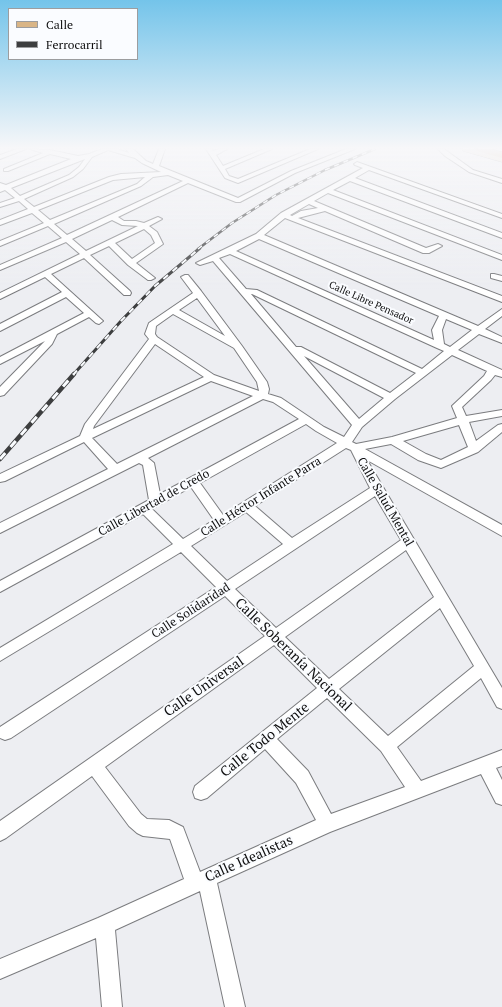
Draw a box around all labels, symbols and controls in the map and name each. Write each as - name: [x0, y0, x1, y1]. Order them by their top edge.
- legend: [8, 8, 138, 60]
- text: Calle: [46, 17, 73, 32]
- text: Ferrocarril: [46, 37, 103, 52]
- street label: Calle Libre Pensador: [327, 279, 415, 327]
- street label: Calle Héctor Infante Parra: [198, 454, 324, 540]
- street label: Calle Salud Mental: [354, 455, 416, 549]
- street label: Calle Libertad de Credo: [96, 466, 212, 540]
- street label: Calle Solidaridad: [149, 580, 233, 642]
- street label: Calle Soberanía Nacional: [231, 595, 355, 715]
- street label: Calle Universal: [161, 653, 247, 721]
- street label: Calle Todo Mente: [217, 699, 313, 781]
- street label: Calle Idealistas: [202, 832, 296, 886]

